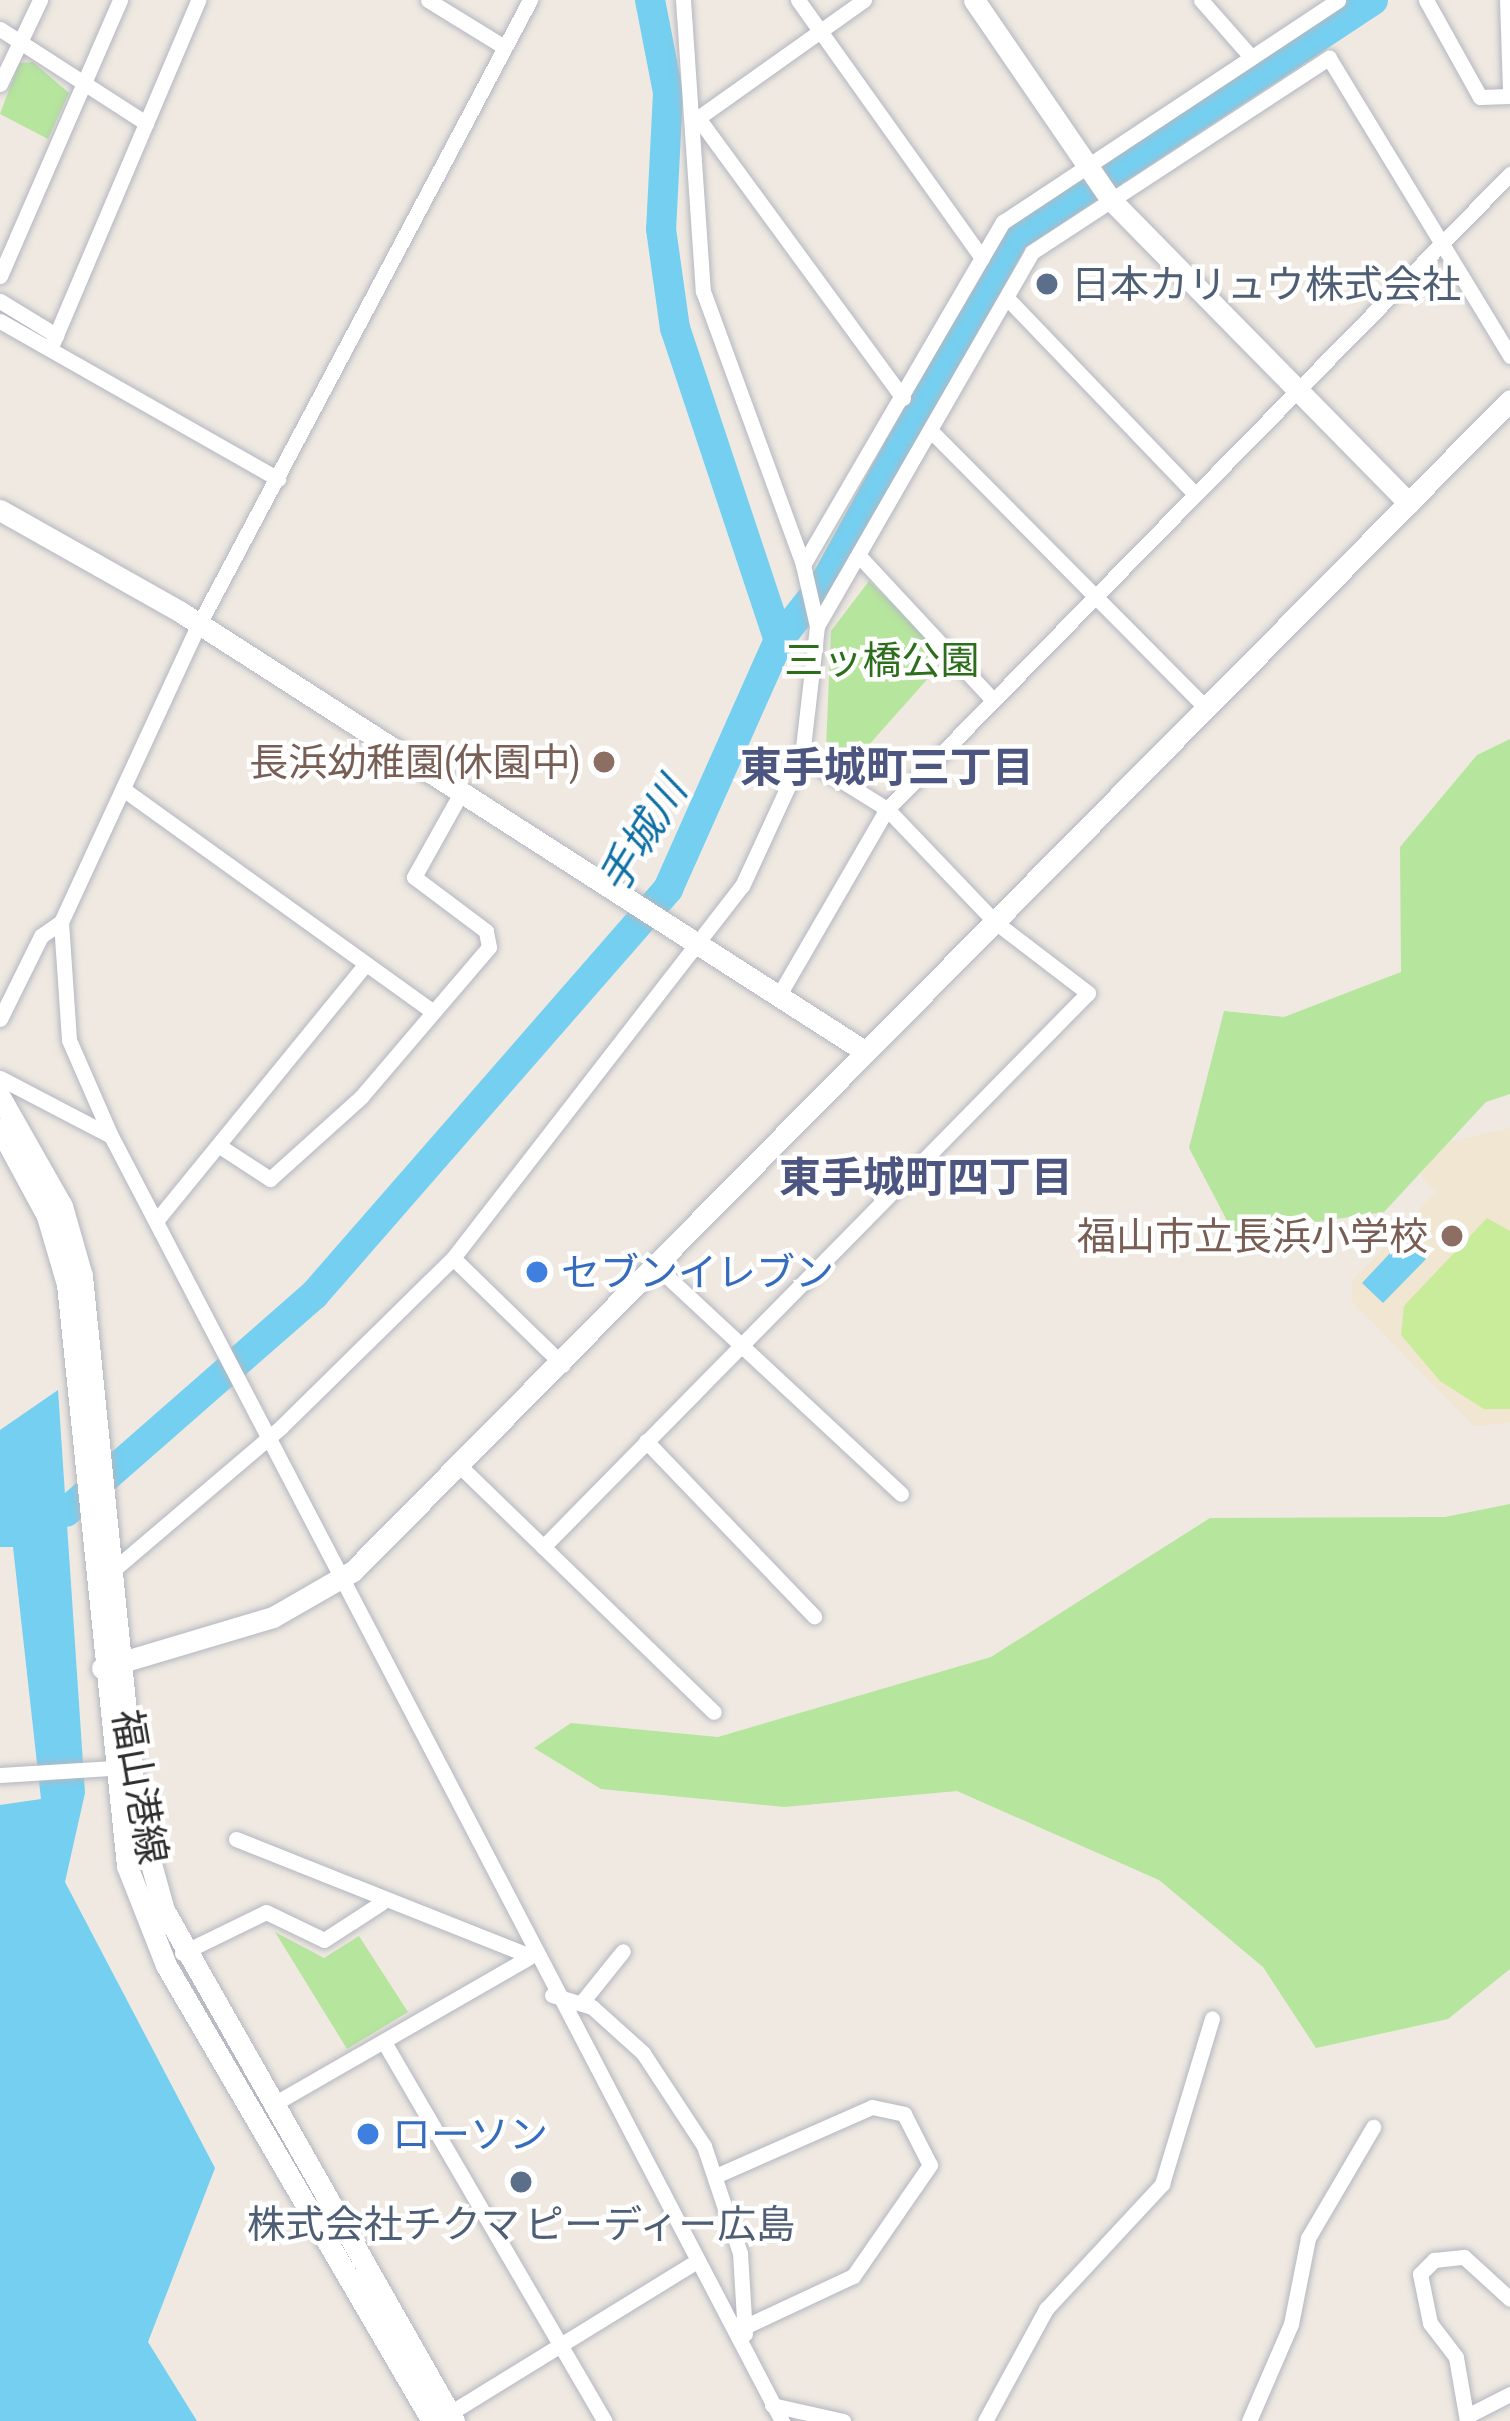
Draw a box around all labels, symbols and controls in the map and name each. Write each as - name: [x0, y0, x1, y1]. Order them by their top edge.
- place label: 日本カリュウ株式会社: [1071, 261, 1461, 307]
- marker: 日本カリュウ株式会社: [1034, 271, 1060, 297]
- park label: 三ッ橋公園: [785, 637, 979, 683]
- place label: 長浜幼稚園(休園中): [249, 739, 580, 785]
- district label: 東手城町三丁目: [740, 742, 1034, 792]
- marker: 長浜幼稚園(休園中): [591, 749, 617, 775]
- water label: 手城川: [587, 768, 697, 902]
- district label: 東手城町四丁目: [779, 1152, 1073, 1202]
- place label: 福山市立長浜小学校: [1077, 1213, 1428, 1259]
- marker: 福山市立長浜小学校: [1439, 1223, 1465, 1249]
- place label: セブンイレブン: [561, 1249, 834, 1295]
- marker: セブンイレブン: [524, 1259, 550, 1285]
- street label: 福山港線: [103, 1706, 177, 1868]
- place label: ローソン: [392, 2111, 548, 2157]
- marker: ローソン: [355, 2121, 381, 2147]
- marker: 株式会社チクマ ピーディー広島: [508, 2169, 534, 2195]
- place label: 株式会社チクマ ピーディー広島: [245, 2201, 797, 2247]

